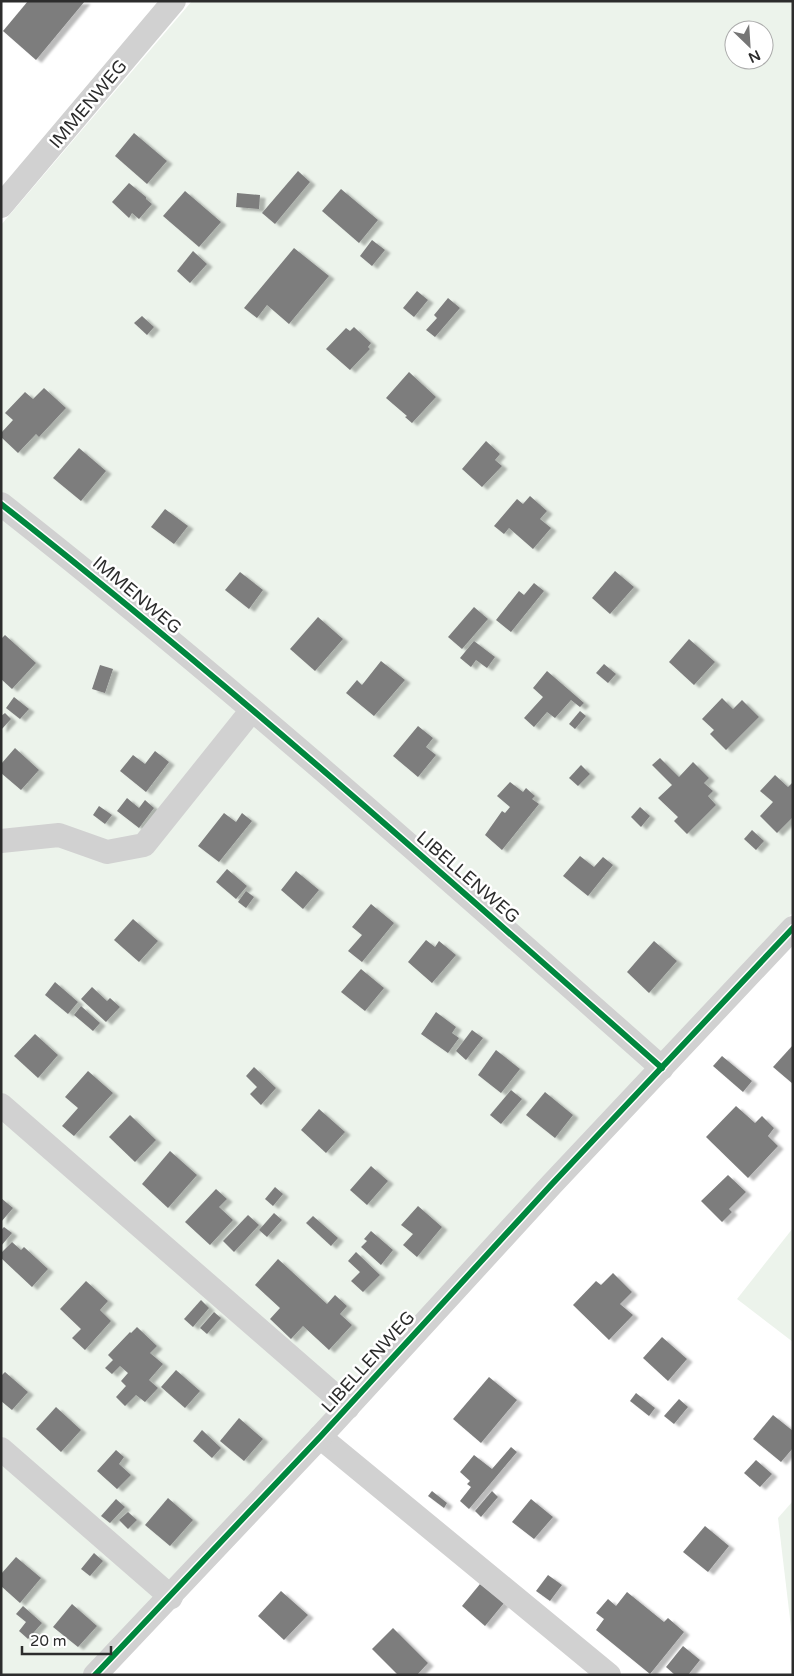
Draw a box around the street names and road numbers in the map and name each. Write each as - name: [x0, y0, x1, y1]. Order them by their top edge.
- street label: IMMENWEG: [45, 55, 131, 153]
- street label: IMMENWEG: [88, 552, 186, 638]
- street label: LIBELLENWEG: [412, 826, 524, 928]
- street label: LIBELLENWEG: [317, 1307, 419, 1417]

